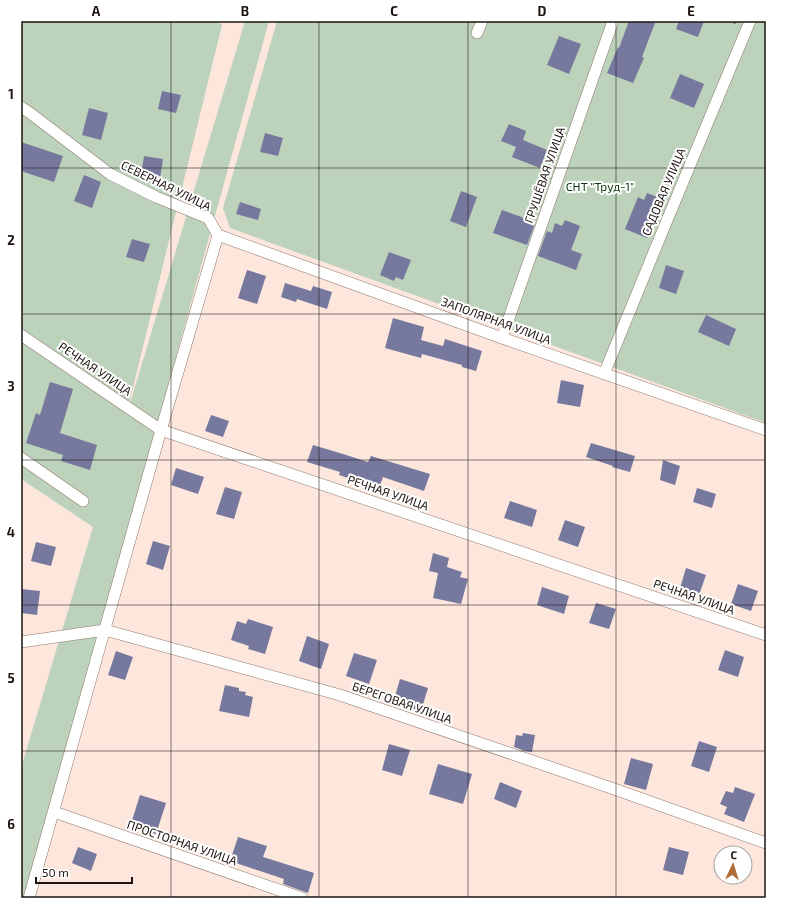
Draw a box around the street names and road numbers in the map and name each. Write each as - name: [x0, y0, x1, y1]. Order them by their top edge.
- street label: ГРУШЁВАЯ УЛИЦА: [521, 124, 567, 225]
- street label: САДОВАЯ УЛИЦА: [638, 145, 688, 237]
- street label: СЕВЕРНАЯ УЛИЦА: [119, 157, 214, 213]
- street label: ЗАПОЛЯРНАЯ УЛИЦА: [440, 294, 554, 347]
- street label: РЕЧНАЯ УЛИЦА: [56, 339, 135, 398]
- street label: РЕЧНАЯ УЛИЦА: [346, 472, 431, 513]
- street label: РЕЧНАЯ УЛИЦА: [652, 576, 737, 617]
- street label: БЕРЕГОВАЯ УЛИЦА: [351, 678, 455, 726]
- street label: ПРОСТОРНАЯ УЛИЦА: [125, 817, 240, 868]

